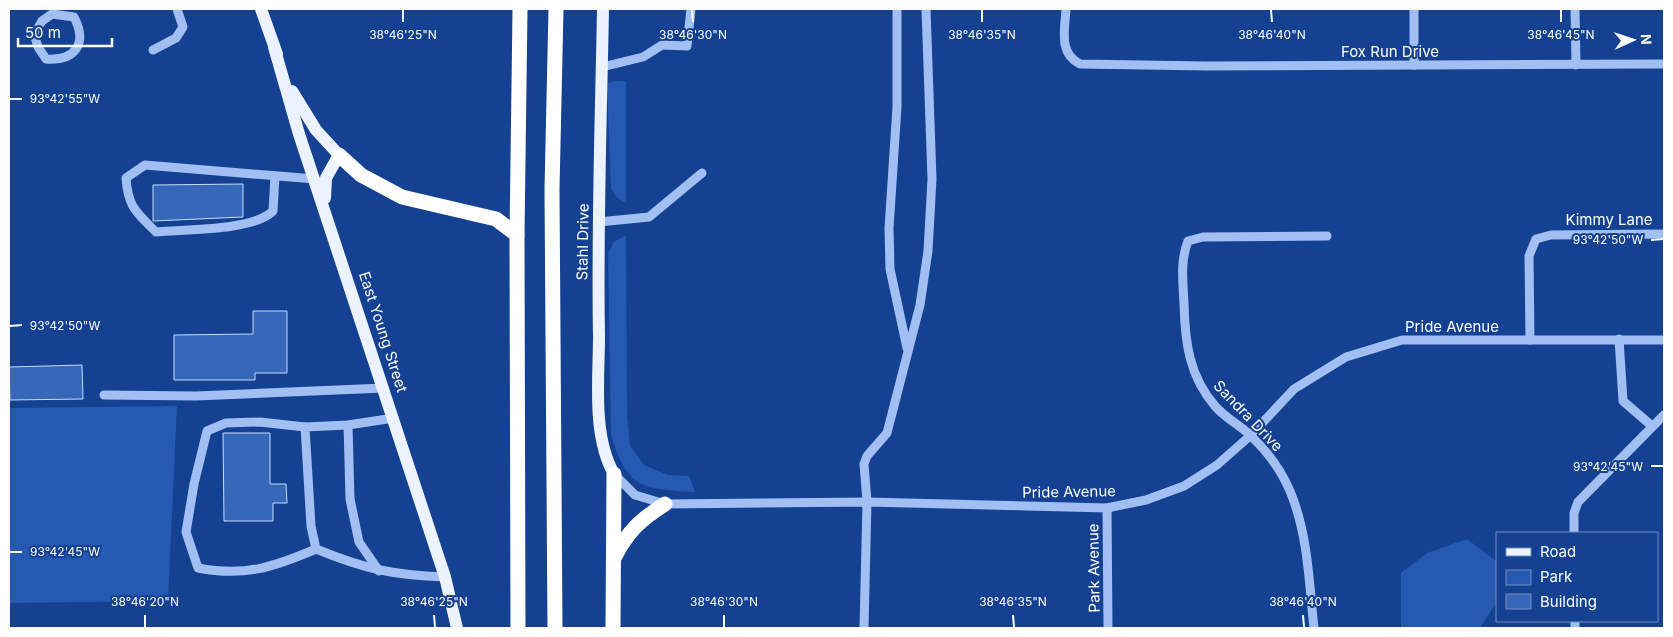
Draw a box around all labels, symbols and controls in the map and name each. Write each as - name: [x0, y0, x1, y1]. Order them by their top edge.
- scale bar: [18, 15, 111, 47]
- north arrow: [1608, 15, 1658, 65]
- text: 50 m: [25, 23, 61, 42]
- text: 38°46'25"N: [369, 27, 437, 42]
- text: 38°46'30"N: [659, 27, 727, 42]
- text: 38°46'35"N: [948, 27, 1016, 42]
- text: 38°46'40"N: [1238, 27, 1306, 42]
- text: 38°46'45"N: [1527, 27, 1595, 42]
- text: N: [1638, 34, 1655, 45]
- street label: Fox Run Drive: [1341, 42, 1439, 61]
- text: 93°42'55"W: [30, 91, 100, 106]
- street label: Stahl Drive: [572, 203, 593, 281]
- street label: Kimmy Lane: [1565, 210, 1653, 229]
- text: 93°42'50"W: [1573, 232, 1643, 247]
- street label: East Young Street: [355, 269, 412, 395]
- street label: Pride Avenue: [1405, 317, 1499, 336]
- text: 93°42'50"W: [30, 318, 100, 333]
- street label: Sandra Drive: [1210, 376, 1287, 455]
- text: 93°42'45"W: [1573, 459, 1643, 474]
- street label: Pride Avenue: [1022, 481, 1116, 502]
- street label: Park Avenue: [1083, 523, 1104, 613]
- legend: [1496, 532, 1658, 622]
- text: Road: [1540, 542, 1576, 561]
- text: 93°42'45"W: [30, 544, 100, 559]
- text: Park: [1540, 567, 1573, 586]
- text: Building: [1540, 592, 1597, 611]
- text: 38°46'20"N: [111, 594, 179, 609]
- text: 38°46'25"N: [400, 594, 468, 609]
- text: 38°46'30"N: [690, 594, 758, 609]
- text: 38°46'35"N: [979, 594, 1047, 609]
- text: 38°46'40"N: [1269, 594, 1337, 609]

